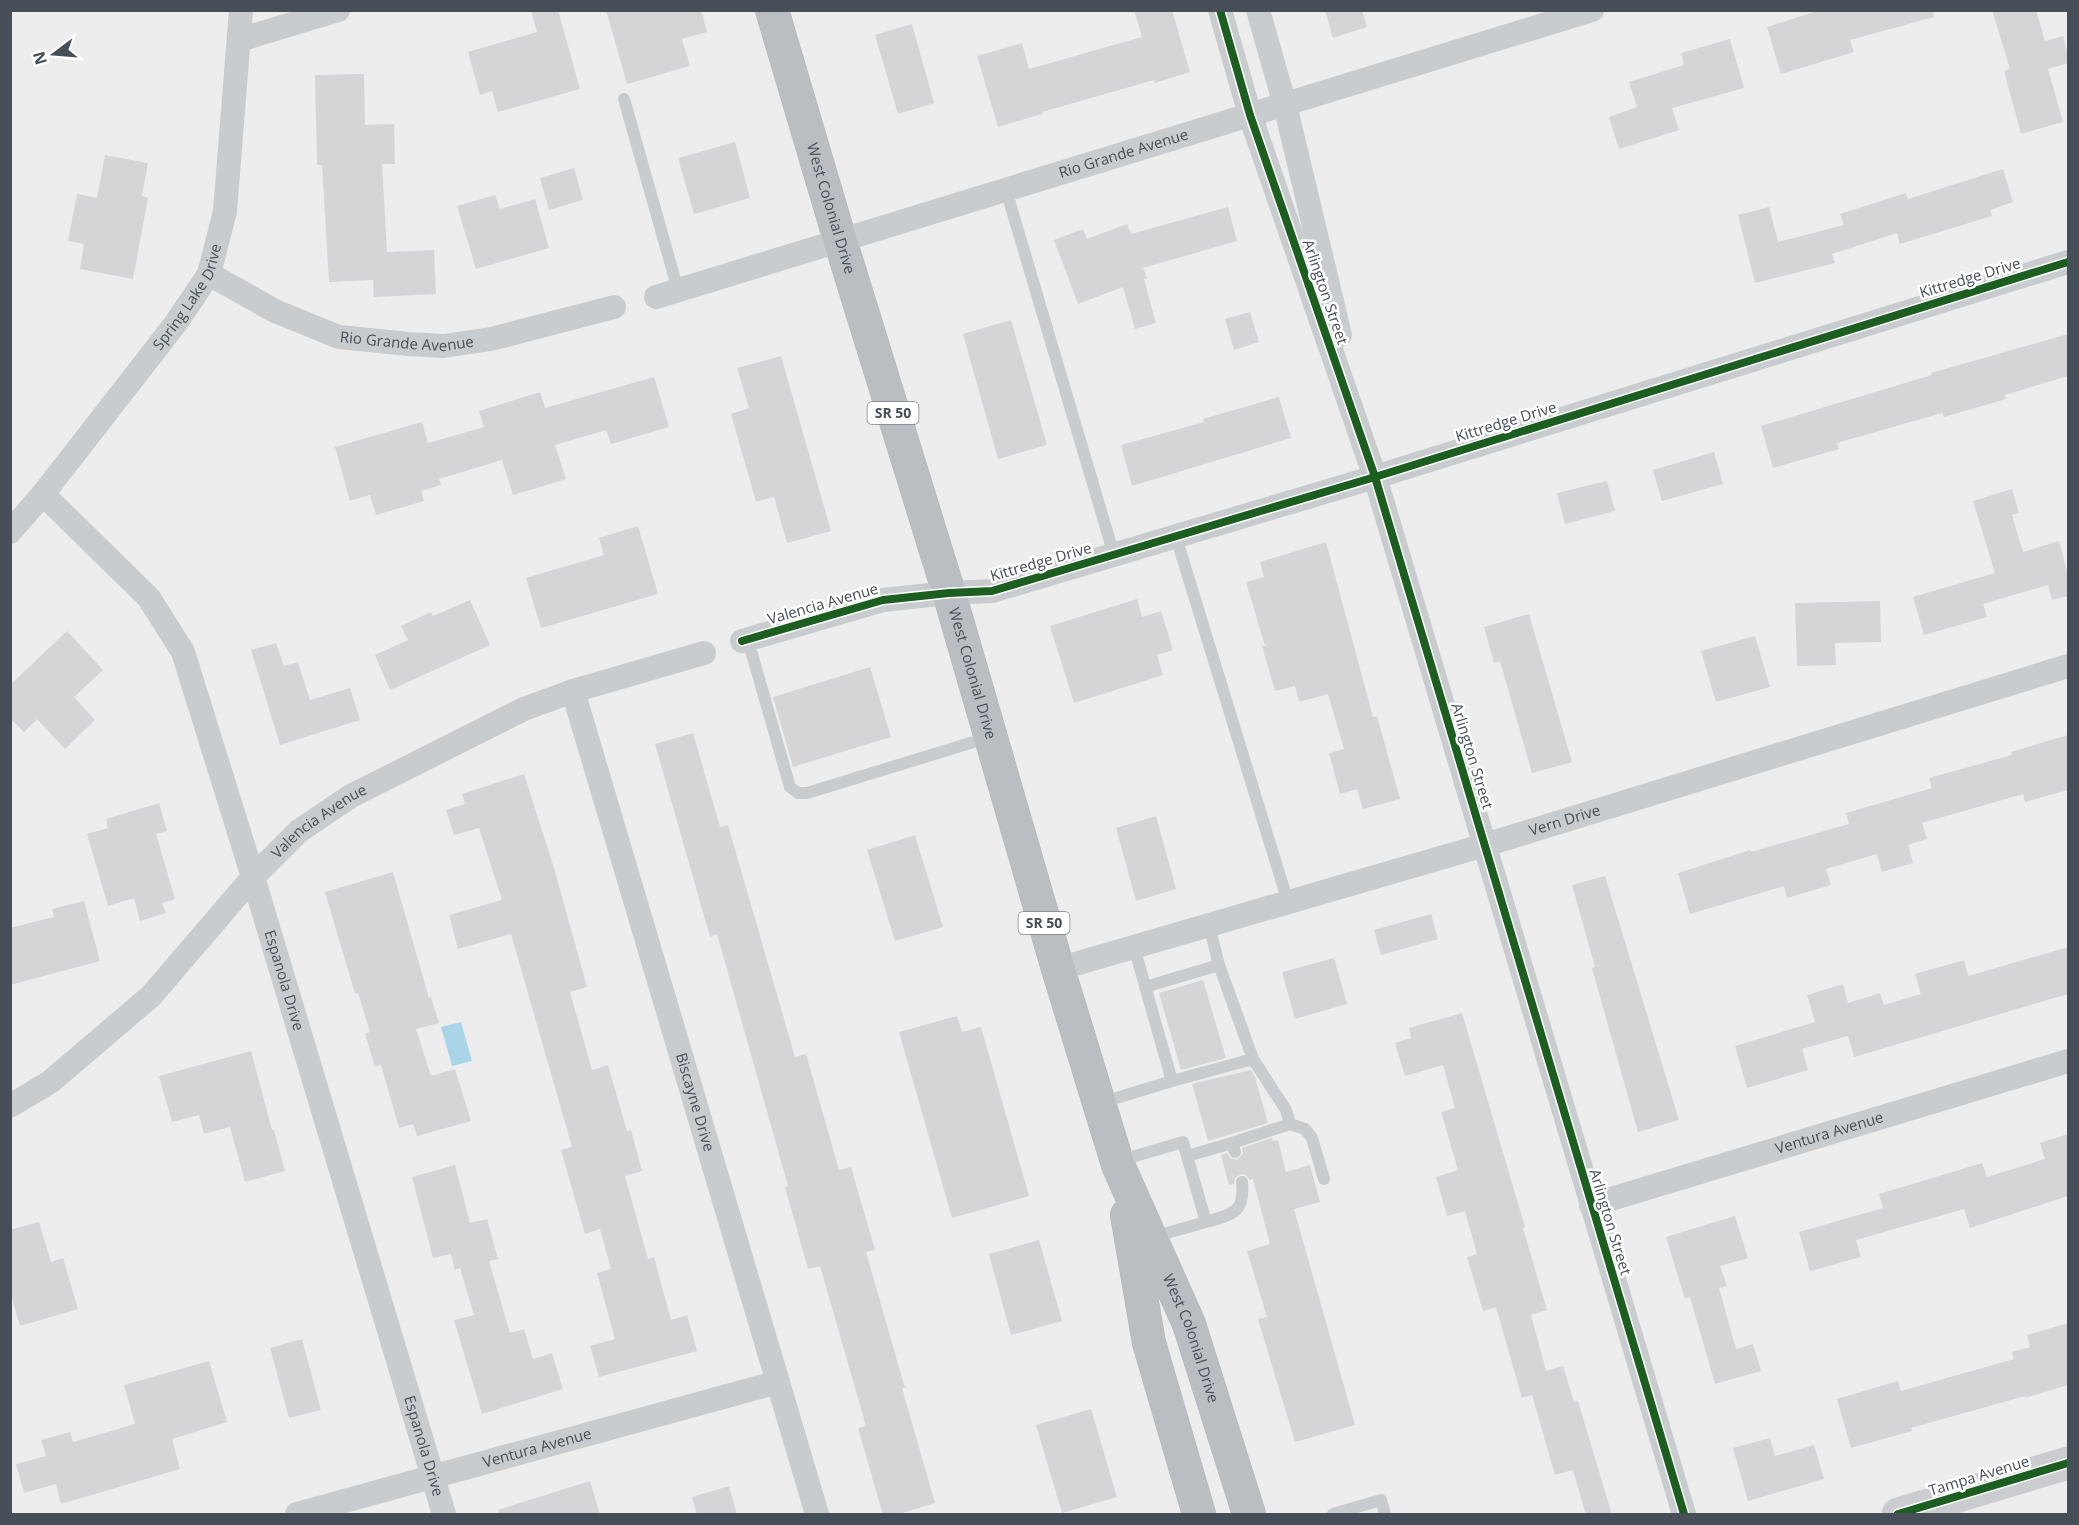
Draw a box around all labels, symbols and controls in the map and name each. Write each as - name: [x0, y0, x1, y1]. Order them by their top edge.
- north arrow: [24, 24, 84, 84]
- text: N: [27, 49, 52, 67]
- street label: Rio Grande Avenue: [1056, 123, 1190, 182]
- street label: West Colonial Drive: [803, 140, 861, 276]
- street label: Arlington Street: [1299, 236, 1353, 347]
- street label: Spring Lake Drive: [148, 241, 225, 354]
- street label: Kittredge Drive: [1917, 252, 2023, 302]
- street label: Rio Grande Avenue: [339, 326, 475, 355]
- street label: Kittredge Drive: [1453, 396, 1559, 446]
- road number: SR 50: [868, 402, 918, 424]
- street label: Kittredge Drive: [988, 537, 1094, 585]
- street label: Valencia Avenue: [765, 578, 880, 628]
- street label: West Colonial Drive: [945, 605, 1002, 741]
- street label: Arlington Street: [1447, 700, 1499, 811]
- street label: Valencia Avenue: [266, 779, 370, 862]
- street label: Vern Drive: [1526, 799, 1602, 840]
- road number: SR 50: [1018, 912, 1070, 934]
- street label: Espanola Drive: [260, 927, 310, 1033]
- street label: Biscayne Drive: [672, 1050, 720, 1154]
- street label: Ventura Avenue: [1773, 1106, 1886, 1158]
- street label: Arlington Street: [1585, 1166, 1637, 1277]
- street label: West Colonial Drive: [1159, 1270, 1224, 1405]
- street label: Espanola Drive: [400, 1393, 449, 1498]
- street label: Ventura Avenue: [480, 1423, 593, 1472]
- street label: Tampa Avenue: [1926, 1450, 2031, 1500]

